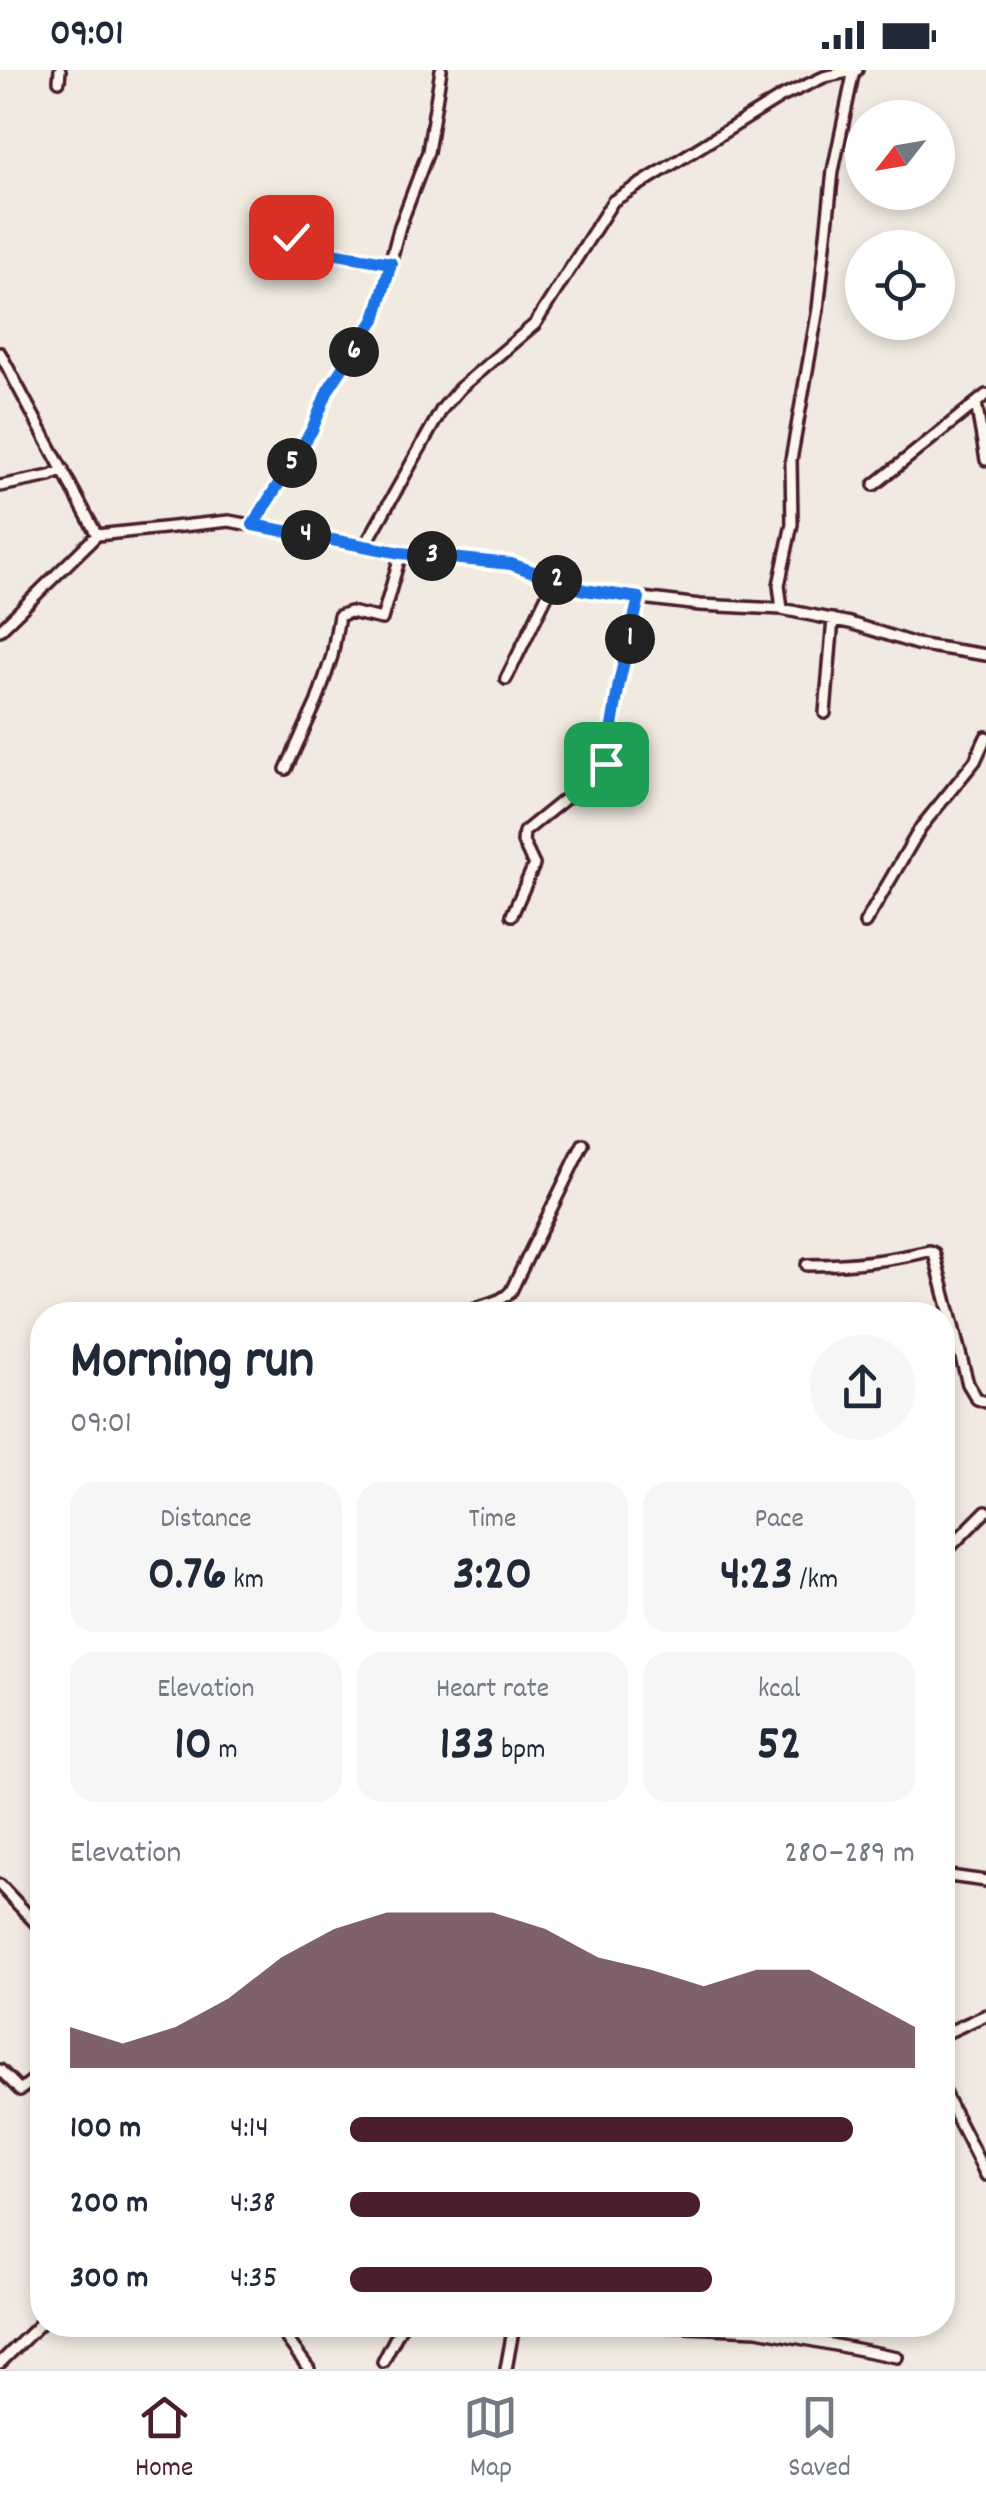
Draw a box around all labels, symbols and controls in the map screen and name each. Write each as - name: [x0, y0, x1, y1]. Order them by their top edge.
- text: 09:01: [50, 8, 123, 63]
- north arrow: [845, 100, 955, 210]
- map controls: [845, 100, 955, 340]
- pin: [249, 195, 334, 280]
- icon: check: [264, 210, 319, 265]
- button: locate: [845, 230, 955, 340]
- pin: 6: [329, 327, 379, 377]
- text: 6: [347, 332, 361, 372]
- pin: 5: [267, 438, 317, 488]
- text: 5: [286, 443, 298, 483]
- pin: 4: [281, 510, 331, 560]
- text: 4: [300, 515, 312, 555]
- pin: 3: [407, 531, 457, 581]
- text: 3: [426, 536, 438, 576]
- pin: 2: [532, 555, 582, 605]
- text: 2: [551, 560, 563, 600]
- pin: 1: [605, 614, 655, 664]
- text: 1: [627, 619, 633, 659]
- pin: [564, 722, 649, 807]
- icon: arrive: [579, 737, 634, 792]
- text: Morning run: [70, 1325, 314, 1404]
- button: share: [810, 1335, 915, 1440]
- text: 09:01: [70, 1402, 132, 1448]
- text: Distance: [160, 1501, 252, 1541]
- text: Time: [469, 1501, 516, 1541]
- text: Pace: [754, 1501, 804, 1541]
- text: 0.76: [148, 1541, 227, 1613]
- text: 3:20: [453, 1541, 532, 1613]
- text: 4:23: [720, 1541, 793, 1613]
- text: km: [227, 1562, 264, 1602]
- text: /km: [793, 1562, 838, 1602]
- text: Elevation: [157, 1671, 255, 1711]
- text: Heart rate: [436, 1671, 549, 1711]
- text: kcal: [758, 1671, 800, 1711]
- text: 10: [174, 1711, 212, 1783]
- text: 133: [439, 1711, 495, 1783]
- text: 52: [757, 1711, 802, 1783]
- text: m: [212, 1732, 238, 1772]
- text: bpm: [495, 1732, 546, 1772]
- text: Elevation: [70, 1832, 181, 1878]
- text: 280–289 m: [784, 1832, 915, 1878]
- text: 100 m: [70, 2107, 141, 2153]
- text: 4:14: [230, 2107, 269, 2153]
- text: 200 m: [70, 2182, 148, 2228]
- text: 4:38: [230, 2182, 276, 2228]
- text: 300 m: [70, 2257, 148, 2303]
- text: 4:35: [230, 2257, 278, 2303]
- tab: Home: [135, 2390, 193, 2490]
- tab: Map: [463, 2390, 518, 2490]
- tab: Saved: [788, 2390, 851, 2490]

